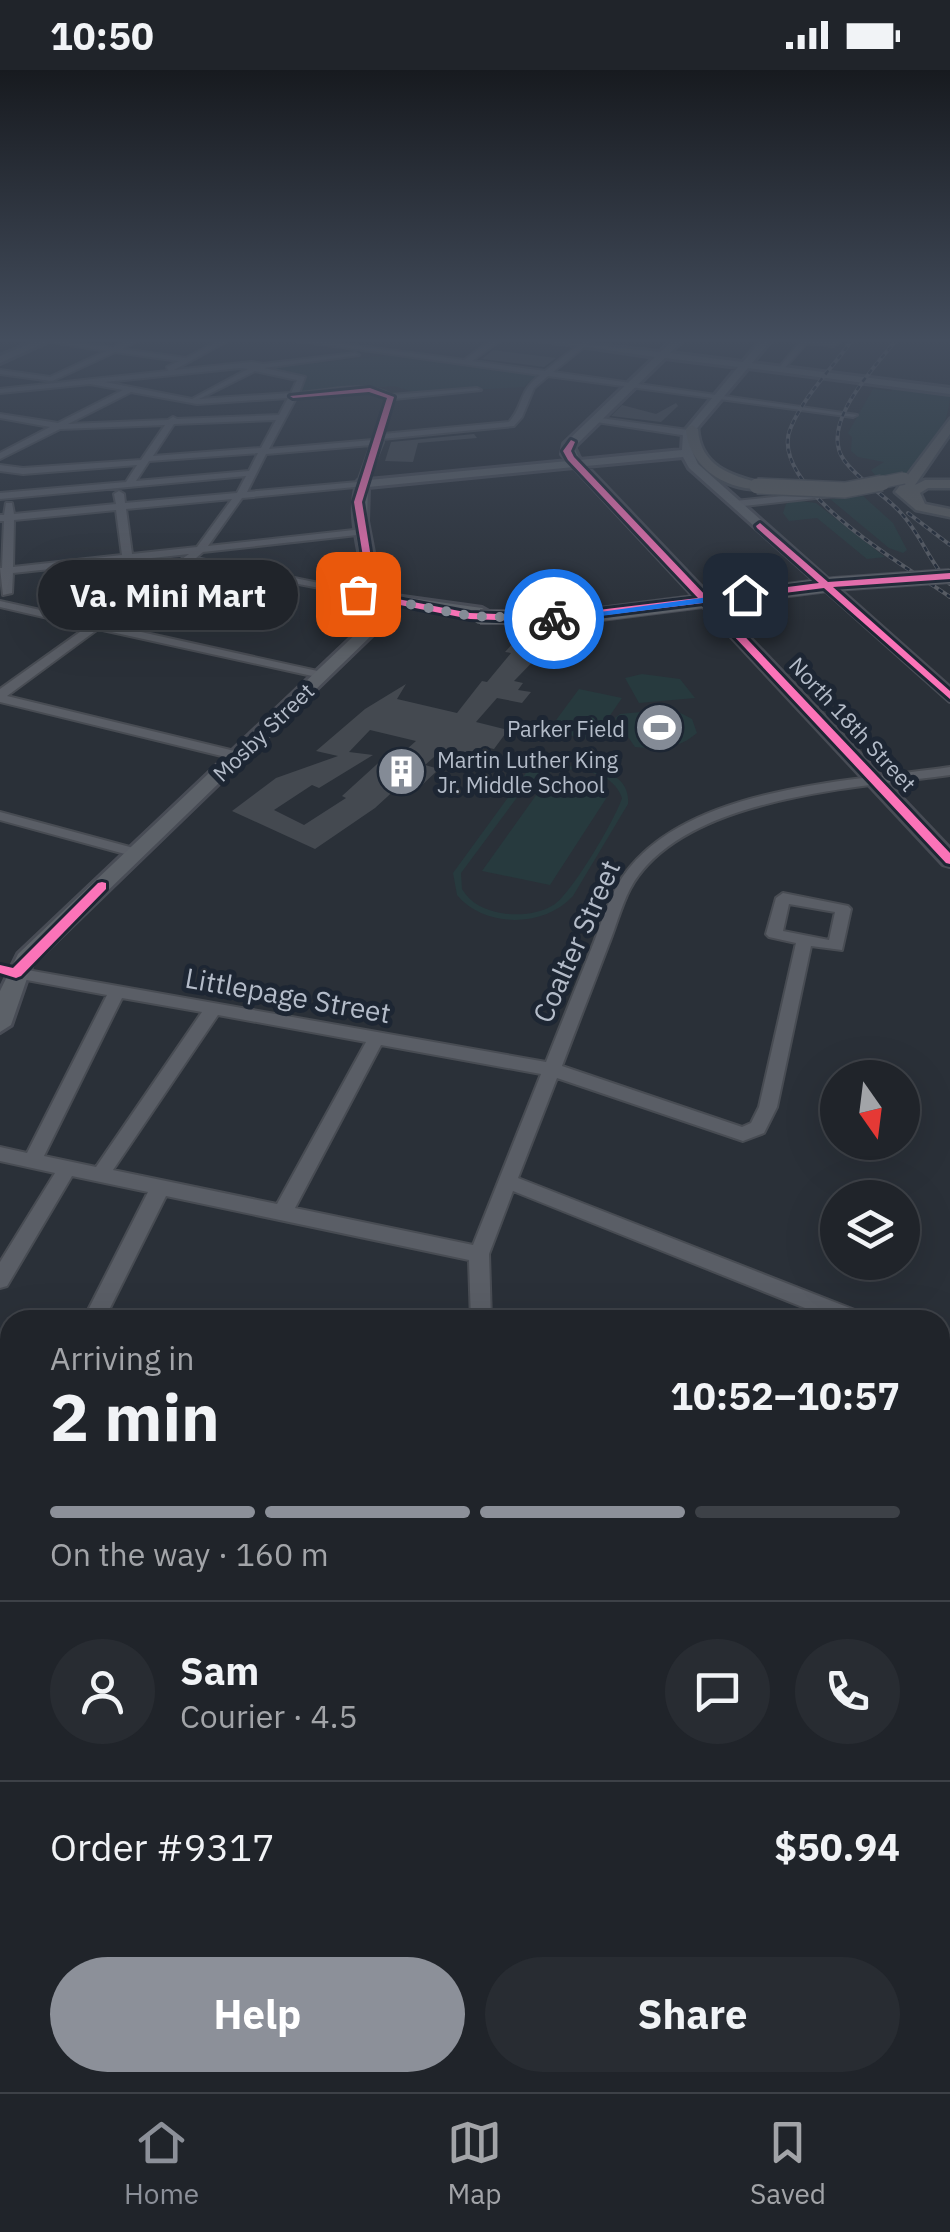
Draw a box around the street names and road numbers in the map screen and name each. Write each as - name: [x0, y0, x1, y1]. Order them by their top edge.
- street label: North 18th Street: [783, 651, 923, 797]
- street label: Mosby Street: [206, 676, 320, 788]
- street label: Coalter Street: [524, 854, 628, 1028]
- street label: Littlepage Street: [182, 959, 394, 1031]

